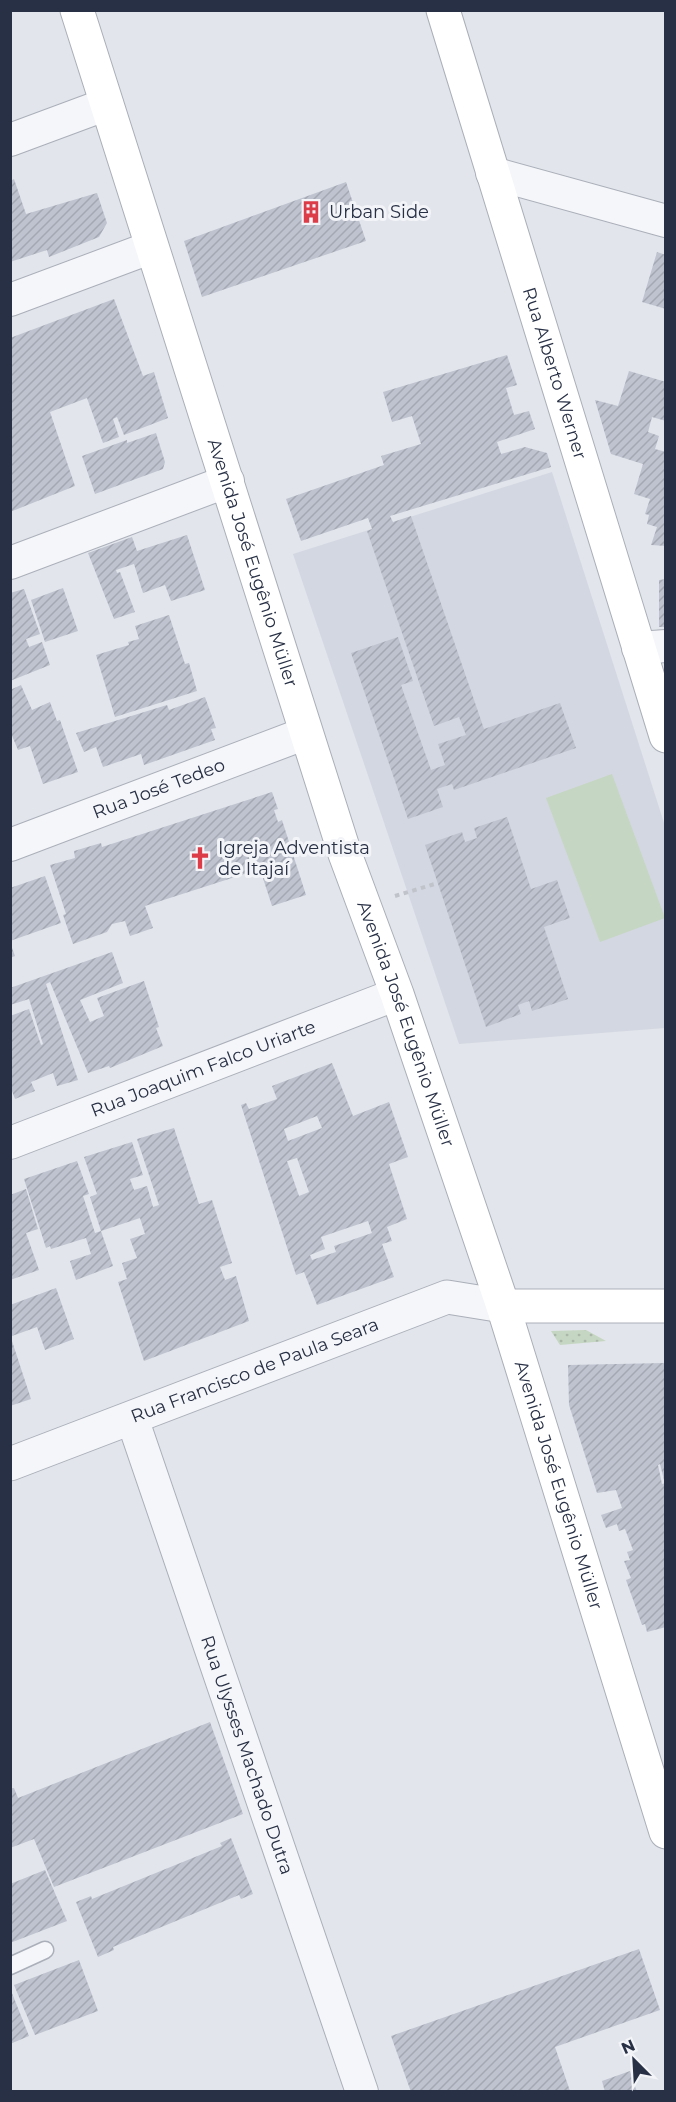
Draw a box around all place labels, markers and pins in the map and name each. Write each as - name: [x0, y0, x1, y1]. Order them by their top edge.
- building icon: Urban Side: [298, 199, 324, 225]
- place label: Urban Side: [329, 201, 429, 223]
- place label: Igreja Adventista de Itajaí: [218, 837, 370, 880]
- church icon: Igreja Adventista de Itajaí: [187, 845, 213, 871]

